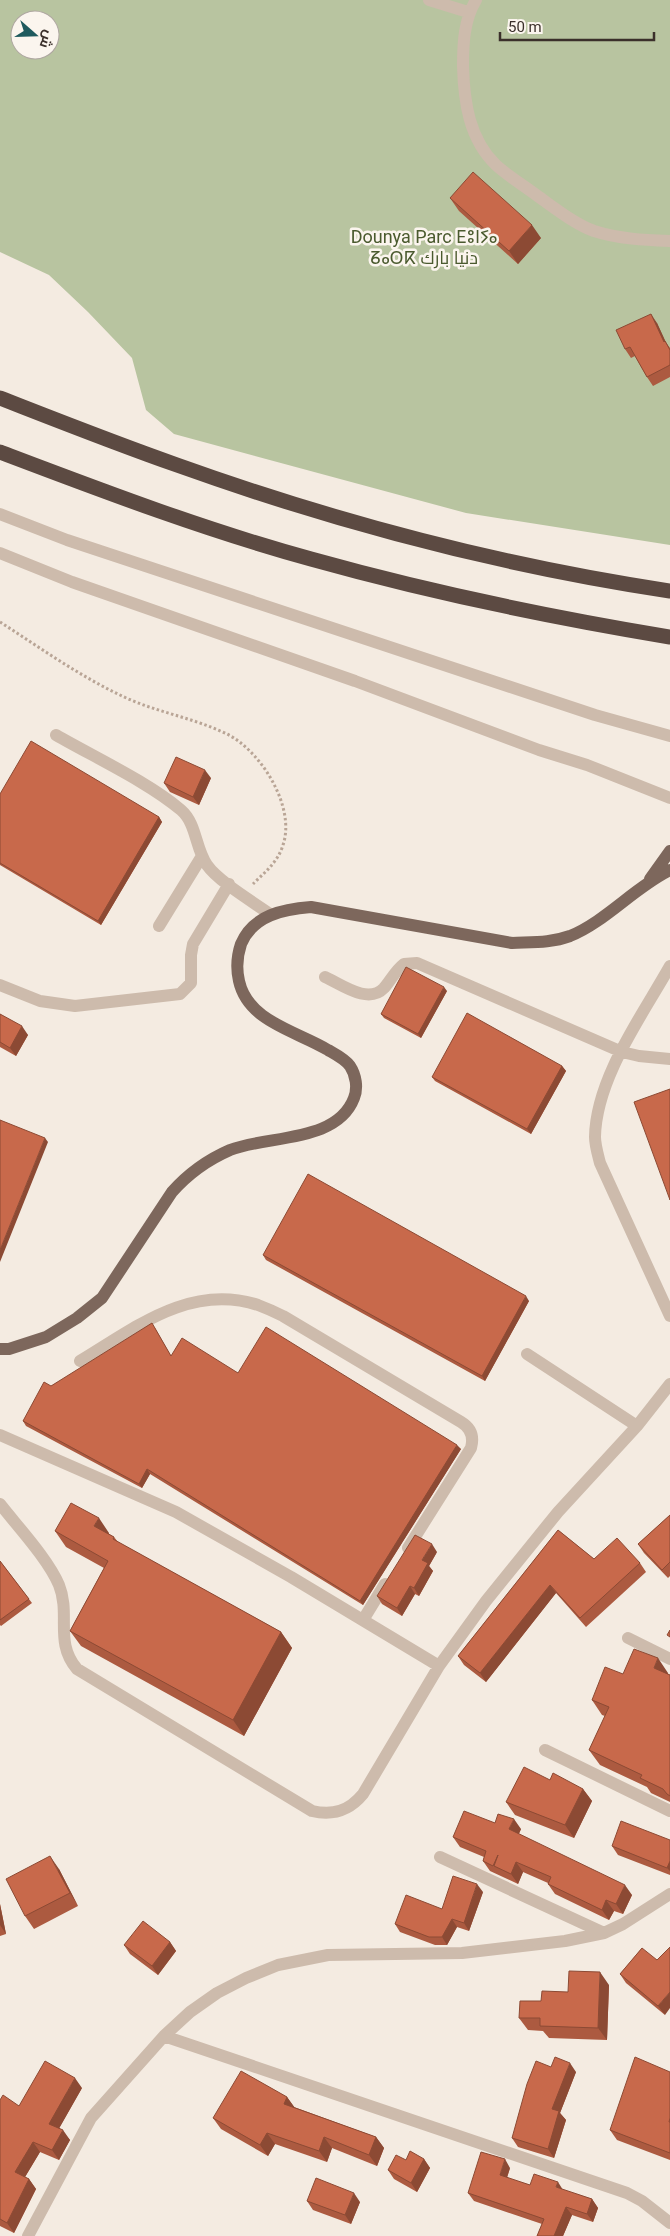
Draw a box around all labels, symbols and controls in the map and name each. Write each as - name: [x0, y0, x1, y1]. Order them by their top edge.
- north arrow: [10, 10, 60, 60]
- scale bar: [500, 10, 654, 42]
- text: 50 m: [508, 18, 542, 36]
- text: ش: [36, 28, 58, 51]
- park label: Dounya Parc ⴹⵓⵏⵢⴰ ⵒⴰⵔⴽ دنيا بارك: [351, 226, 497, 269]

